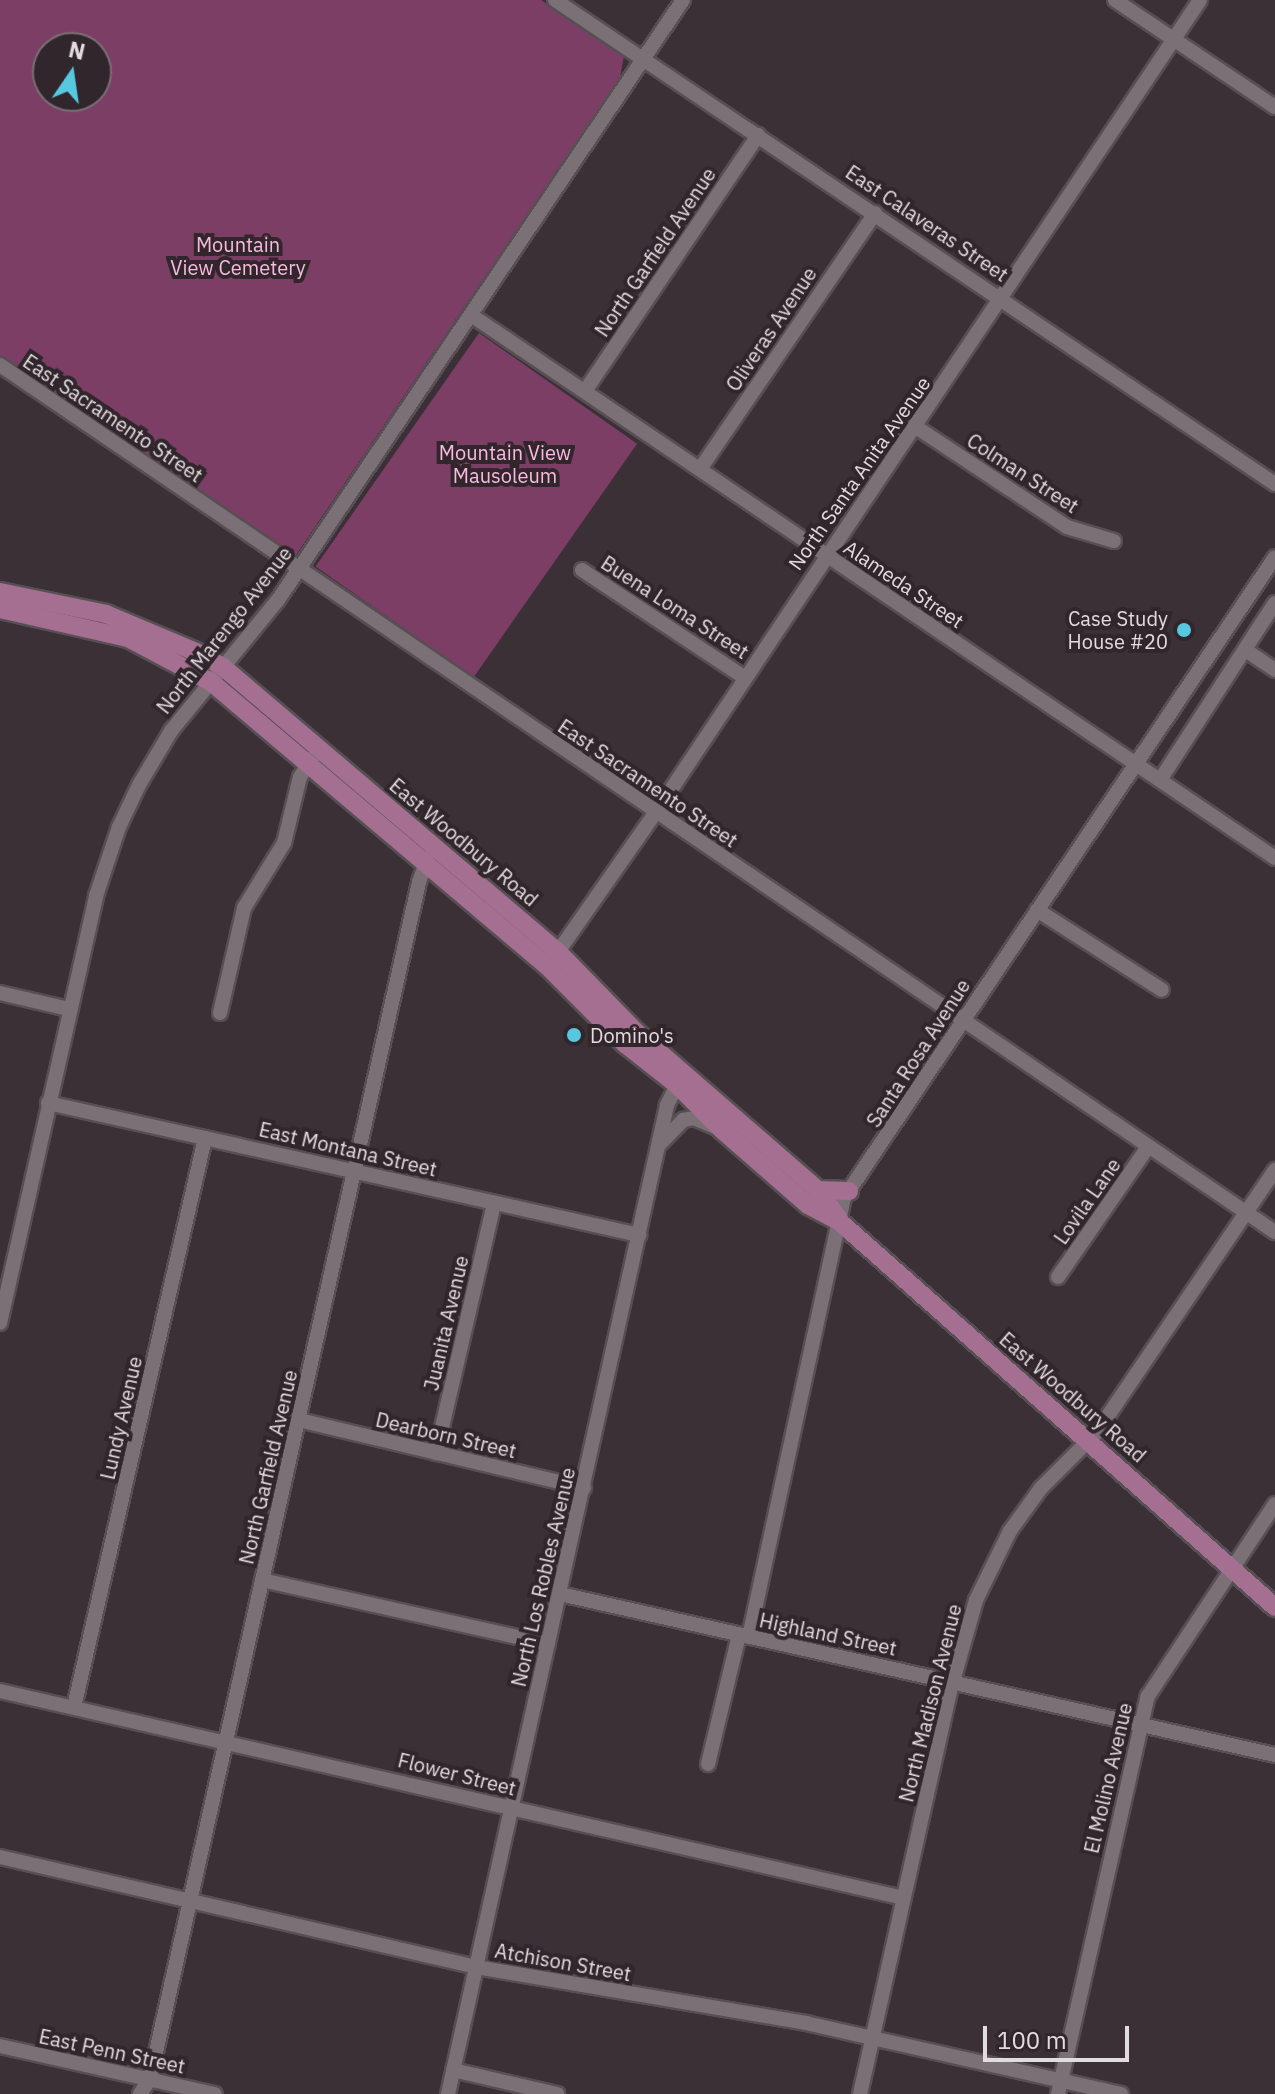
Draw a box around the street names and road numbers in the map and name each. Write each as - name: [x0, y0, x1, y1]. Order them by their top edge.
- street label: East Calaveras Street: [841, 160, 1013, 286]
- street label: North Garfield Avenue: [589, 163, 721, 341]
- street label: Oliveras Avenue: [721, 262, 821, 396]
- street label: East Sacramento Street: [19, 349, 207, 487]
- street label: North Santa Anita Avenue: [783, 372, 935, 574]
- street label: Colman Street: [963, 428, 1083, 518]
- street label: Alameda Street: [840, 535, 968, 633]
- street label: North Marengo Avenue: [151, 542, 297, 718]
- street label: Buena Loma Street: [597, 550, 753, 664]
- street label: East Sacramento Street: [554, 714, 742, 852]
- street label: East Woodbury Road: [385, 773, 543, 911]
- street label: Santa Rosa Avenue: [861, 974, 975, 1132]
- street label: East Montana Street: [257, 1117, 439, 1181]
- street label: Lovila Lane: [1049, 1153, 1125, 1249]
- street label: Juanita Avenue: [419, 1253, 473, 1393]
- street label: East Woodbury Road: [995, 1327, 1151, 1467]
- street label: Lundy Avenue: [95, 1354, 147, 1482]
- street label: North Garfield Avenue: [234, 1367, 302, 1567]
- street label: Dearborn Street: [373, 1407, 519, 1463]
- street label: North Los Robles Avenue: [506, 1465, 580, 1689]
- street label: North Madison Avenue: [894, 1602, 966, 1804]
- street label: Highland Street: [757, 1608, 899, 1660]
- street label: El Molino Avenue: [1079, 1700, 1137, 1856]
- street label: Flower Street: [395, 1748, 519, 1800]
- street label: Atchison Street: [493, 1938, 633, 1986]
- street label: East Penn Street: [37, 2024, 187, 2078]

